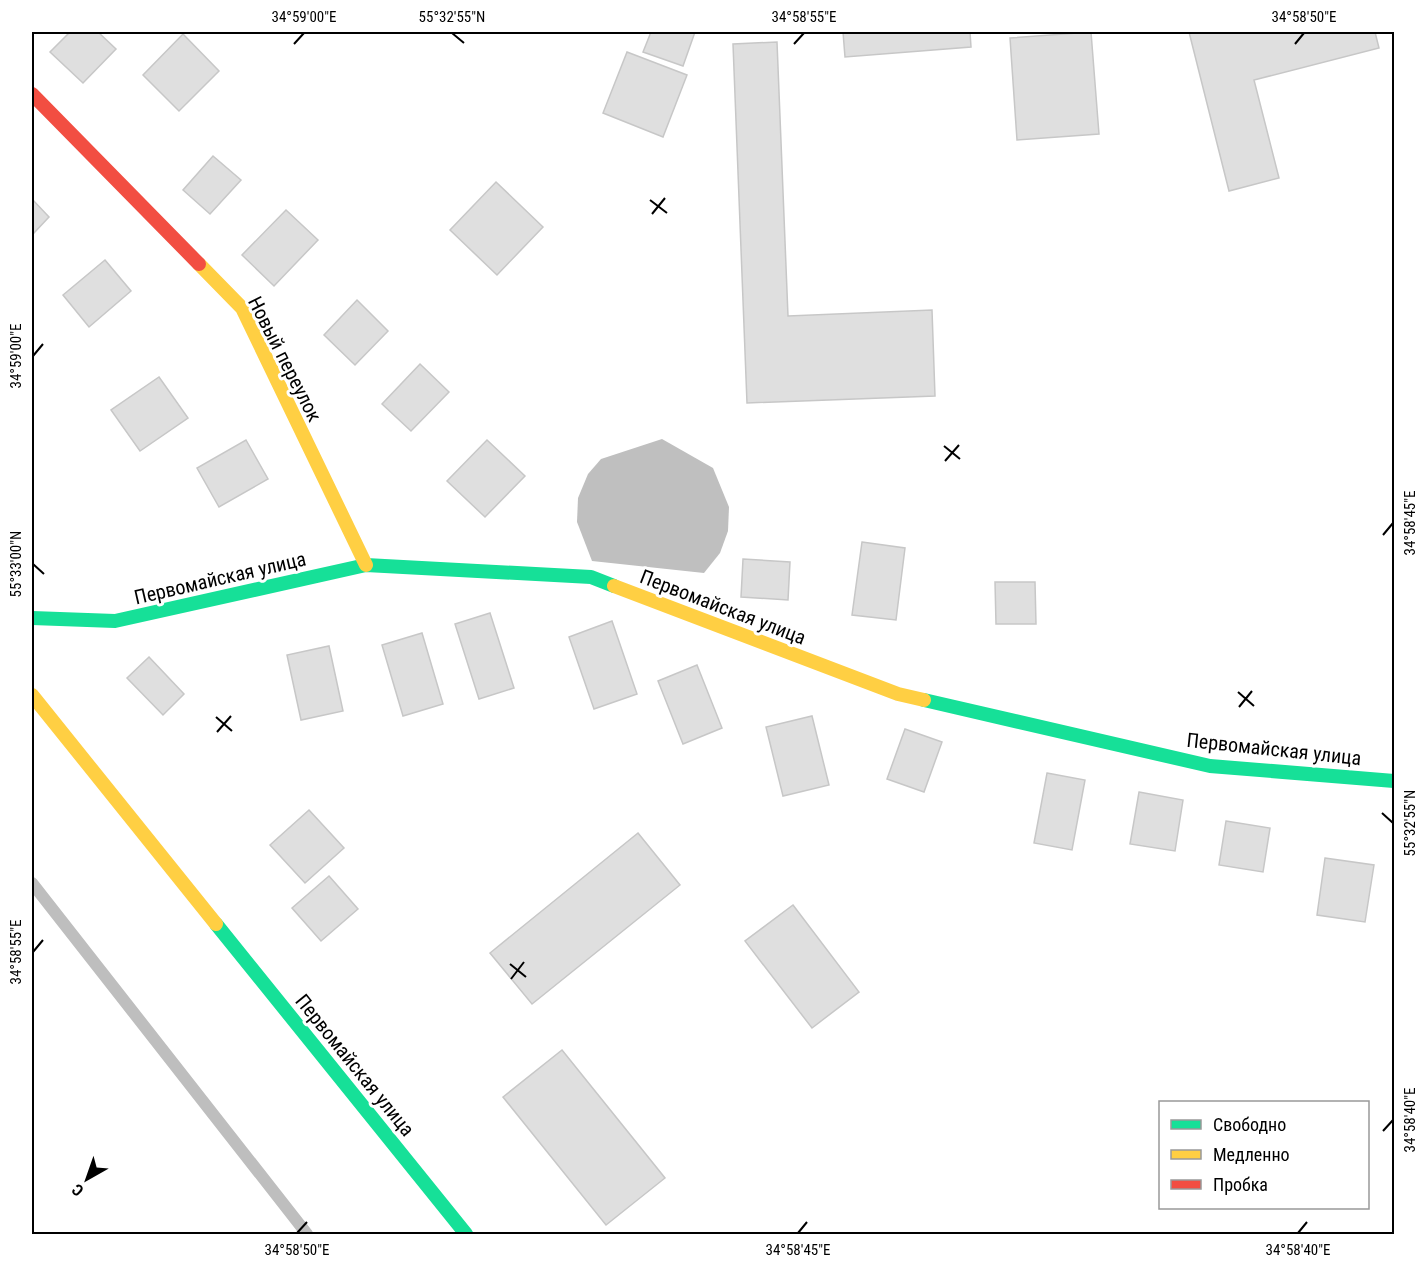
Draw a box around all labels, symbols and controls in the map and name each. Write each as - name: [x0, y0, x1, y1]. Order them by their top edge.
- text: 34°59'00"E: [272, 8, 336, 26]
- text: 55°32'55"N: [419, 8, 485, 26]
- text: 34°58'55"E: [772, 8, 836, 26]
- text: 34°58'50"E: [1272, 8, 1336, 26]
- street label: Новый переулок: [243, 292, 327, 426]
- text: 34°59'00"E: [7, 324, 25, 388]
- text: 34°58'45"E: [1401, 491, 1419, 555]
- text: 55°33'00"N: [7, 531, 25, 597]
- street label: Первомайская улица: [132, 547, 308, 609]
- street label: Первомайская улица: [637, 564, 809, 650]
- street label: Первомайская улица: [1185, 728, 1363, 770]
- text: 55°32'55"N: [1401, 790, 1419, 856]
- text: 34°58'55"E: [7, 920, 25, 984]
- street label: Первомайская улица: [290, 989, 420, 1141]
- text: 34°58'40"E: [1401, 1088, 1419, 1152]
- legend: [1159, 1101, 1369, 1209]
- text: Свободно: [1213, 1114, 1286, 1135]
- text: Медленно: [1213, 1144, 1290, 1165]
- north arrow: [57, 1149, 117, 1209]
- text: Пробка: [1213, 1174, 1268, 1195]
- text: С: [68, 1180, 87, 1200]
- text: 34°58'50"E: [265, 1241, 329, 1259]
- text: 34°58'45"E: [766, 1241, 830, 1259]
- text: 34°58'40"E: [1266, 1241, 1330, 1259]

